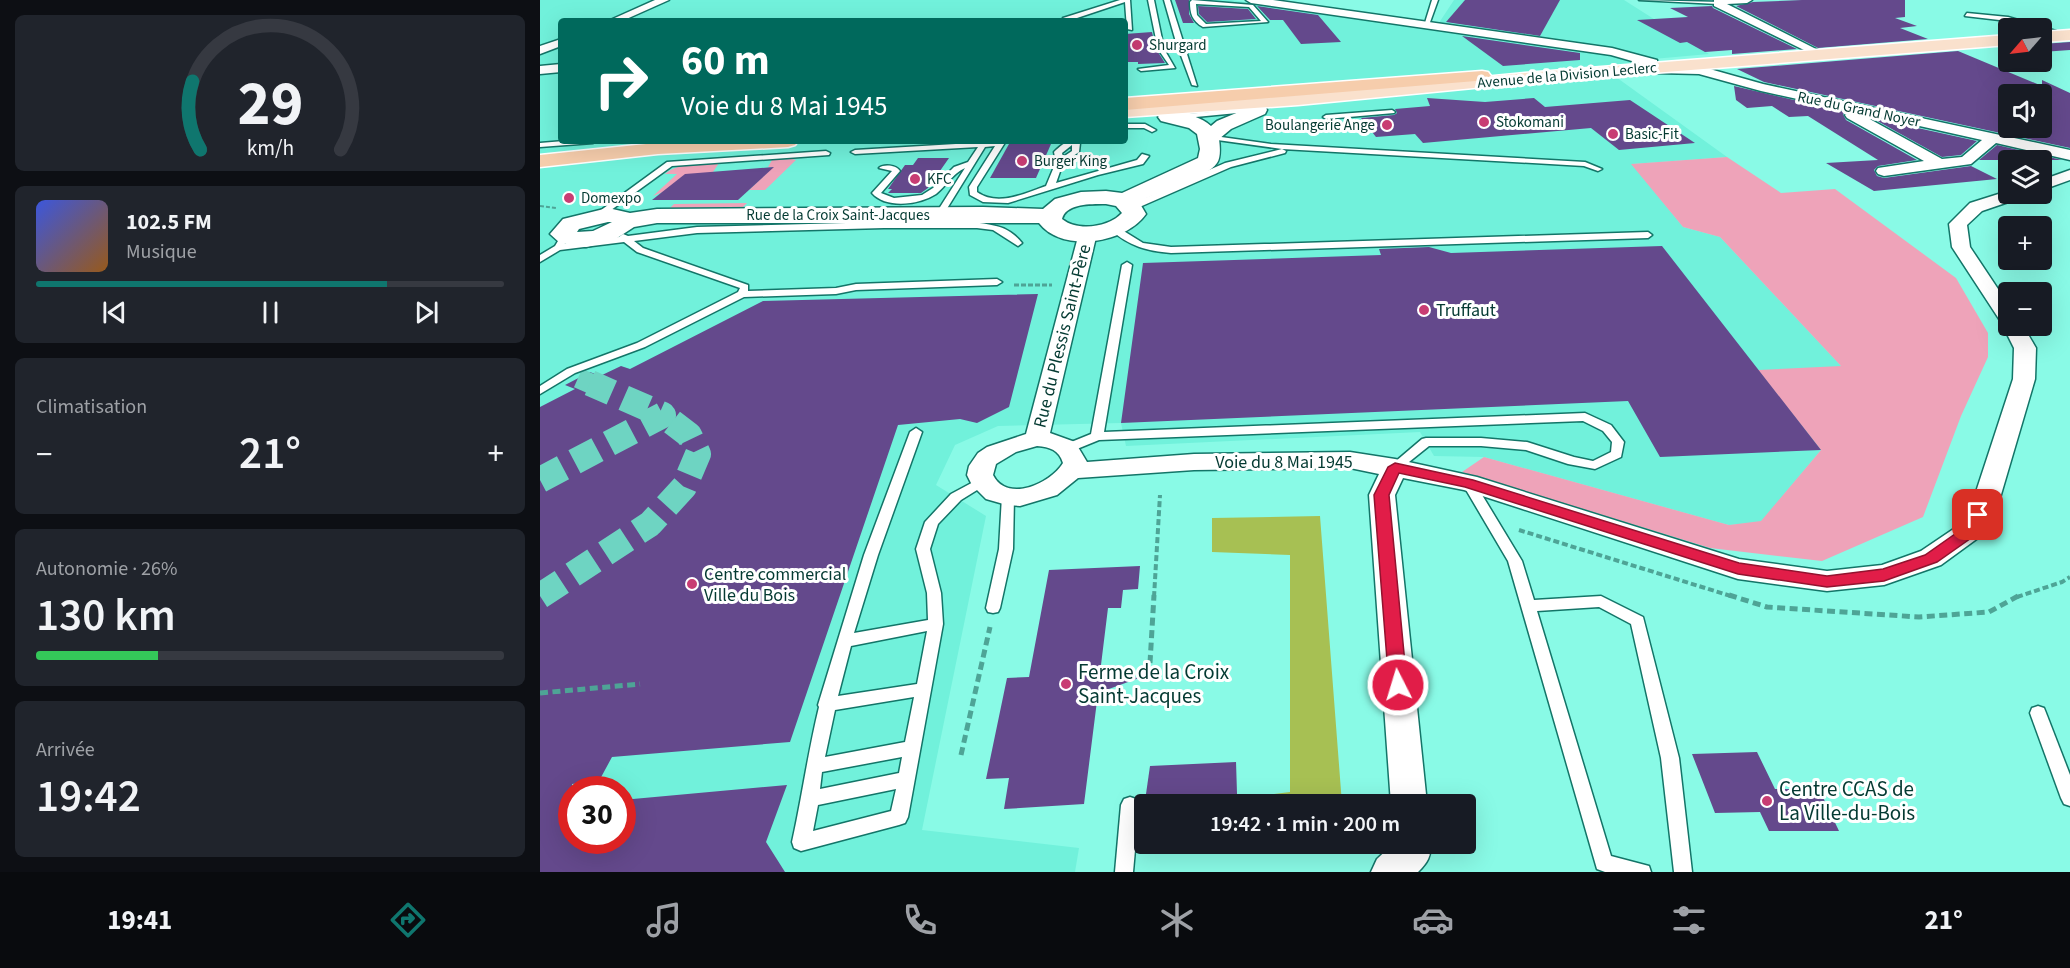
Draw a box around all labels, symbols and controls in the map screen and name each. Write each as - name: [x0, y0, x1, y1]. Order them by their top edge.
- north arrow: [1998, 18, 2052, 72]
- map controls: [1998, 18, 2052, 336]
- text: 60 m: [681, 31, 770, 91]
- place label: Shurgard: [1149, 35, 1207, 56]
- marker: Shurgard: [1130, 38, 1144, 52]
- icon: right: [582, 42, 660, 120]
- street label: Avenue de la Division Leclerc: [1477, 57, 1658, 94]
- text: 29: [237, 60, 303, 149]
- button: sound: [1998, 84, 2052, 138]
- street label: Rue du Grand Noyer: [1795, 86, 1923, 133]
- text: Voie du 8 Mai 1945: [681, 87, 887, 126]
- place label: Stokomani: [1496, 112, 1564, 133]
- place label: Boulangerie Ange: [1265, 115, 1375, 136]
- marker: Stokomani: [1477, 115, 1491, 129]
- marker: Boulangerie Ange: [1380, 118, 1394, 132]
- place label: Basic-Fit: [1625, 124, 1679, 145]
- marker: Basic-Fit: [1606, 127, 1620, 141]
- text: km/h: [246, 134, 294, 165]
- button: layers: [1998, 150, 2052, 204]
- place label: Burger King: [1034, 151, 1108, 172]
- marker: Burger King: [1015, 154, 1029, 168]
- place label: KFC: [927, 169, 952, 190]
- marker: KFC: [908, 172, 922, 186]
- place label: Domexpo: [581, 188, 641, 209]
- marker: Domexpo: [562, 191, 576, 205]
- street label: Rue de la Croix Saint-Jacques: [746, 205, 930, 226]
- text: 102.5 FM: [126, 206, 212, 238]
- button: +: [1998, 216, 2052, 270]
- text: Musique: [126, 238, 197, 266]
- street label: Rue du Plessis Saint-Père: [1028, 242, 1097, 430]
- button: −: [1998, 282, 2052, 336]
- icon: previous: [98, 296, 131, 329]
- icon: pause: [254, 296, 287, 329]
- icon: next: [410, 296, 443, 329]
- place label: Truffaut: [1436, 298, 1496, 323]
- marker: Truffaut: [1417, 303, 1431, 317]
- text: Climatisation: [36, 393, 147, 421]
- text: 21°: [239, 422, 301, 486]
- text: −: [36, 431, 52, 478]
- text: +: [488, 431, 504, 478]
- street label: Voie du 8 Mai 1945: [1215, 450, 1353, 475]
- pin: [1952, 489, 2003, 540]
- icon: arrive: [1961, 498, 1994, 531]
- text: Autonomie · 26%: [36, 555, 177, 583]
- place label: Centre commercial Ville du Bois: [704, 562, 846, 608]
- marker: Centre commercial Ville du Bois: [685, 577, 699, 591]
- text: 130 km: [36, 584, 176, 648]
- position arrow: [1366, 653, 1430, 717]
- place label: Ferme de la Croix Saint-Jacques: [1078, 657, 1230, 711]
- marker: Ferme de la Croix Saint-Jacques: [1059, 677, 1073, 691]
- text: Arrivée: [36, 736, 95, 764]
- text: 19:42: [36, 765, 141, 829]
- place label: Centre CCAS de La Ville-du-Bois: [1779, 774, 1915, 828]
- speed limit sign: 30: [558, 776, 636, 854]
- marker: Centre CCAS de La Ville-du-Bois: [1760, 794, 1774, 808]
- text: 19:42 · 1 min · 200 m: [1210, 808, 1400, 840]
- icon: directions: [387, 899, 429, 941]
- icon: music: [643, 899, 685, 941]
- icon: phone: [899, 899, 941, 941]
- icon: climate: [1156, 899, 1198, 941]
- icon: car: [1412, 899, 1454, 941]
- icon: filters: [1668, 899, 1710, 941]
- text: 19:41: [107, 901, 172, 940]
- text: 21°: [1924, 901, 1963, 940]

